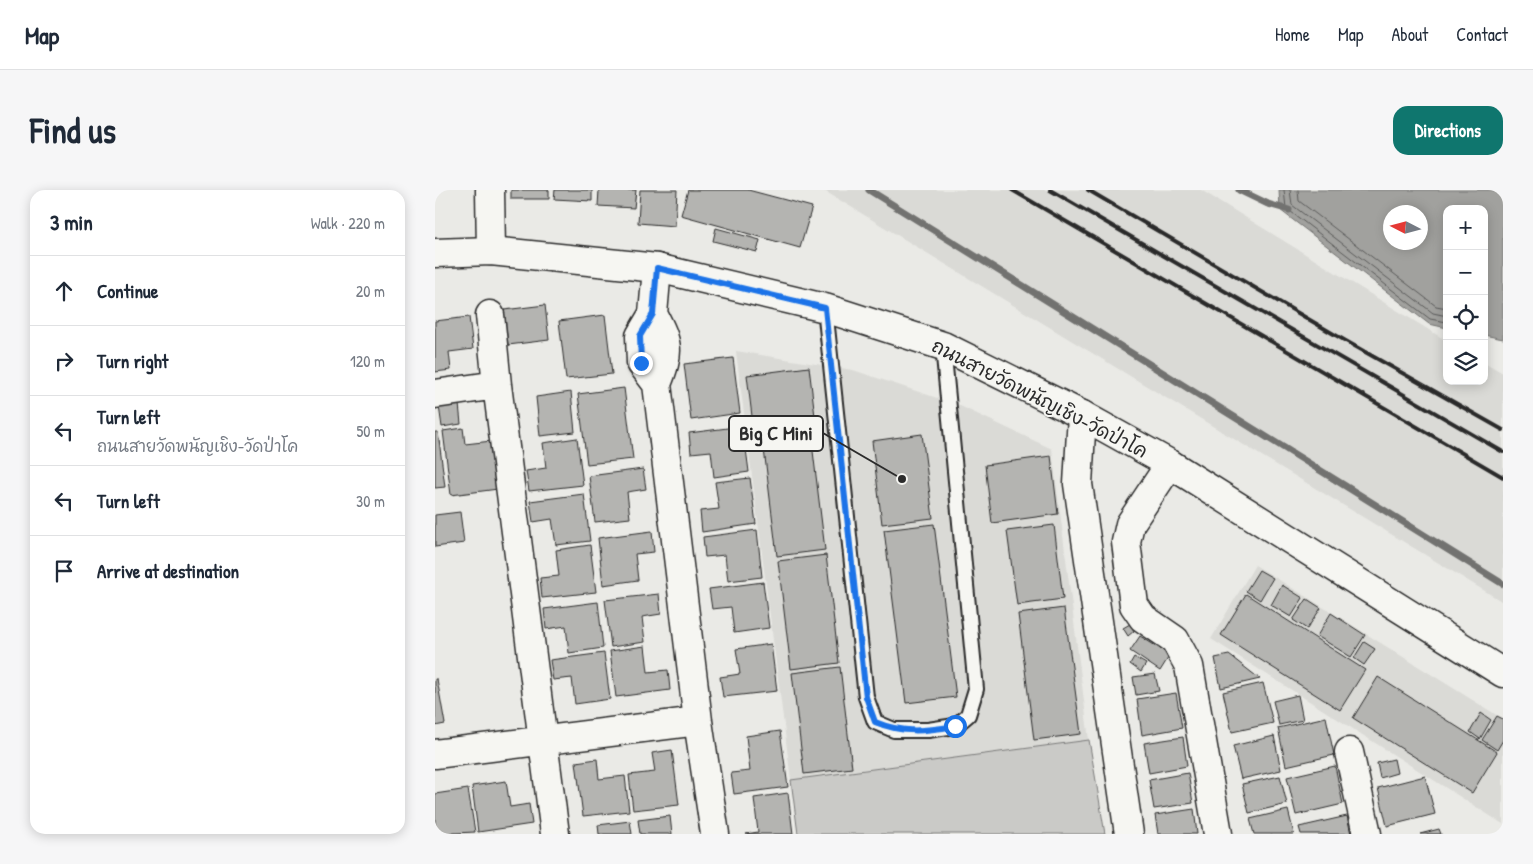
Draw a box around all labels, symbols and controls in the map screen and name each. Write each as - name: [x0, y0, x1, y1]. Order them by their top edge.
- text: Map: [25, 19, 59, 51]
- text: Home: [1275, 22, 1310, 47]
- text: Map: [1338, 22, 1363, 47]
- text: About: [1391, 22, 1428, 47]
- text: Contact: [1456, 22, 1508, 47]
- button: Directions: [1393, 106, 1503, 155]
- text: Find us: [30, 107, 116, 154]
- north arrow: [1383, 205, 1428, 250]
- map controls: [1443, 205, 1488, 385]
- button: +: [1443, 205, 1488, 250]
- text: 3 min: [50, 208, 93, 237]
- text: Walk · 220 m: [311, 212, 385, 234]
- button: −: [1443, 250, 1488, 295]
- icon: ahead: [50, 277, 78, 305]
- text: Continue: [97, 278, 158, 304]
- text: 20 m: [356, 280, 385, 302]
- button: locate: [1443, 295, 1488, 340]
- street label: ถนนสายวัดพนัญเชิง-วัดป่าโค: [928, 332, 1152, 464]
- button: layers: [1443, 340, 1488, 385]
- icon: right: [50, 347, 78, 375]
- text: Turn right: [97, 348, 168, 374]
- text: 120 m: [350, 350, 385, 372]
- route end: [630, 352, 653, 375]
- text: Turn left: [97, 404, 160, 430]
- callout: Big C Mini: [729, 416, 823, 451]
- icon: left: [50, 417, 78, 445]
- text: Big C Mini: [739, 419, 813, 447]
- text: 50 m: [357, 420, 385, 442]
- text: ถนนสายวัดพนัญเชิง-วัดป่าโค: [97, 435, 298, 457]
- icon: left: [50, 487, 78, 515]
- text: Turn left: [97, 488, 160, 514]
- text: 30 m: [356, 490, 385, 512]
- icon: arrive: [50, 557, 78, 585]
- text: Arrive at destination: [97, 558, 239, 584]
- route start: [944, 715, 967, 738]

